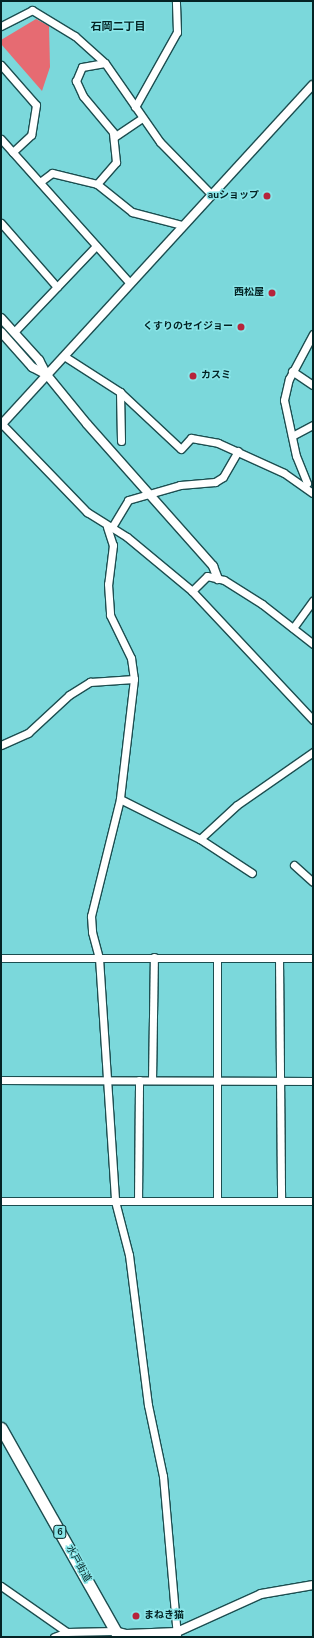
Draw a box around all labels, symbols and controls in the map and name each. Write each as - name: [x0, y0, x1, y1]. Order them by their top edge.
- district label: 石岡二丁目: [91, 20, 145, 34]
- place label: auショップ: [208, 190, 259, 202]
- marker: auショップ: [262, 191, 272, 201]
- place label: 西松屋: [234, 287, 264, 299]
- marker: 西松屋: [267, 288, 277, 298]
- place label: くすりのセイジョー: [143, 321, 233, 333]
- marker: くすりのセイジョー: [236, 322, 246, 332]
- place label: カスミ: [201, 370, 231, 382]
- marker: カスミ: [188, 371, 198, 381]
- road number: 6: [53, 1525, 67, 1539]
- street label: 水戸街道: [63, 1544, 93, 1584]
- place label: まねき猫: [144, 1610, 184, 1622]
- marker: まねき猫: [131, 1611, 141, 1621]

